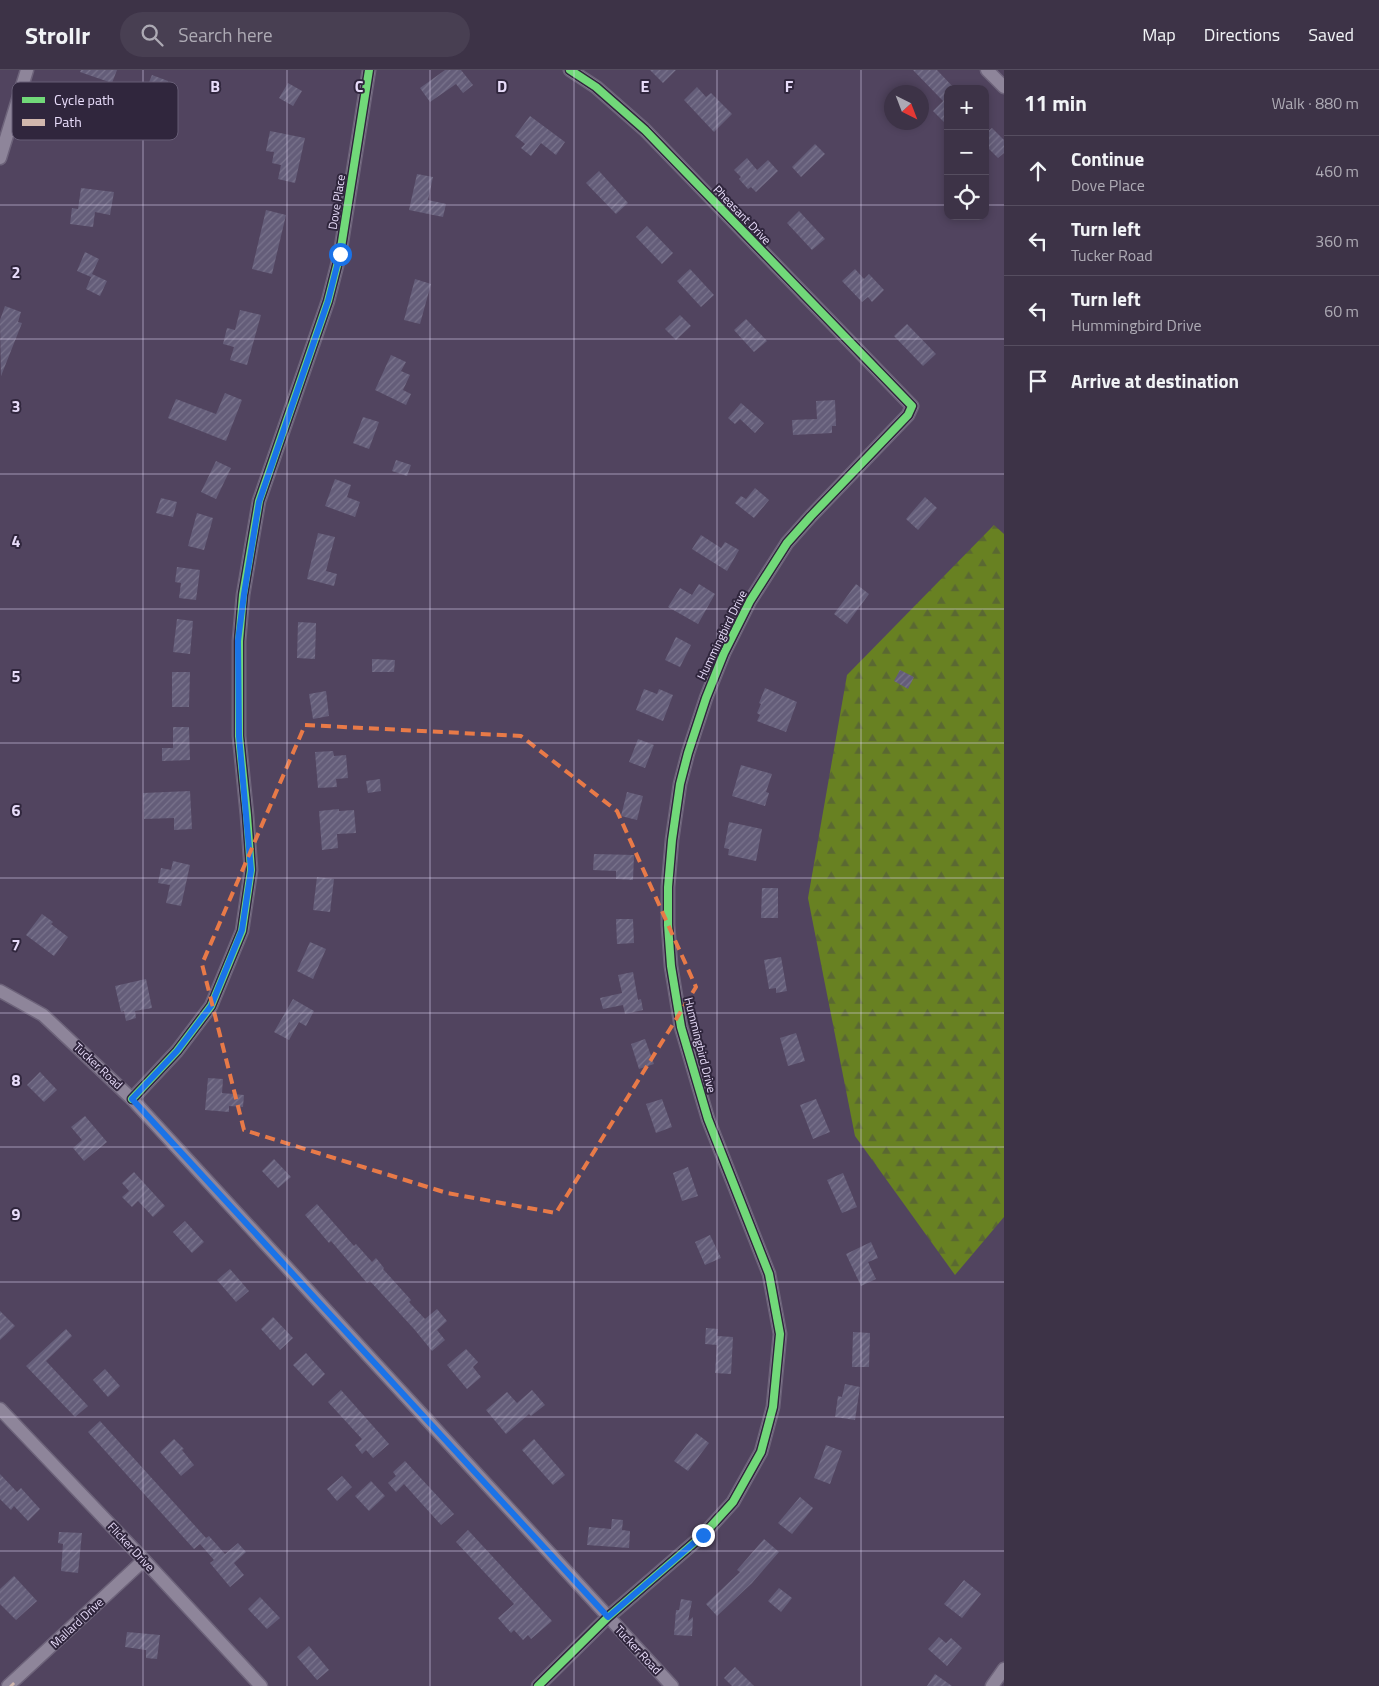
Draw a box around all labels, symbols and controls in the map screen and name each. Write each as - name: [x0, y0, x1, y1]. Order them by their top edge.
- search box: [120, 12, 470, 57]
- text: Strollr: [25, 17, 90, 53]
- text: Search here: [178, 20, 273, 49]
- icon: search: [138, 21, 166, 49]
- text: Map: [1142, 21, 1176, 48]
- text: Directions: [1204, 21, 1280, 48]
- text: Saved: [1308, 21, 1354, 48]
- text: B: [210, 74, 220, 98]
- text: C: [355, 74, 364, 98]
- text: D: [497, 74, 507, 98]
- text: E: [641, 74, 650, 98]
- text: F: [785, 74, 794, 98]
- legend: [12, 82, 178, 140]
- north arrow: [884, 85, 929, 130]
- map controls: [944, 85, 989, 220]
- button: +: [944, 85, 989, 130]
- text: 11 min: [1024, 87, 1087, 119]
- text: Cycle path: [54, 89, 114, 110]
- text: Walk · 880 m: [1271, 91, 1359, 115]
- text: Path: [54, 111, 82, 132]
- button: −: [944, 130, 989, 175]
- text: Continue: [1071, 144, 1144, 173]
- icon: ahead: [1024, 157, 1052, 185]
- text: 460 m: [1315, 159, 1359, 183]
- street label: Dove Place: [323, 173, 350, 231]
- text: Dove Place: [1071, 173, 1145, 197]
- button: locate: [944, 175, 989, 220]
- street label: Pheasant Drive: [709, 180, 776, 249]
- text: Turn left: [1071, 214, 1141, 243]
- icon: left: [1024, 227, 1052, 255]
- text: 360 m: [1315, 229, 1359, 253]
- route start: [329, 243, 352, 266]
- text: Tucker Road: [1071, 243, 1153, 267]
- text: 2: [12, 260, 20, 284]
- text: Turn left: [1071, 284, 1141, 313]
- icon: left: [1024, 297, 1052, 325]
- text: 60 m: [1324, 299, 1359, 323]
- text: Hummingbird Drive: [1071, 313, 1202, 337]
- text: Arrive at destination: [1071, 366, 1239, 395]
- icon: arrive: [1024, 367, 1052, 395]
- text: 3: [12, 394, 20, 418]
- text: 4: [12, 529, 21, 553]
- street label: Hummingbird Drive: [692, 587, 752, 683]
- text: 5: [12, 664, 21, 688]
- text: 6: [12, 798, 21, 822]
- text: 7: [12, 933, 20, 957]
- street label: Hummingbird Drive: [679, 995, 722, 1095]
- street label: Tucker Road: [69, 1038, 127, 1093]
- text: 8: [12, 1068, 21, 1092]
- text: 9: [12, 1202, 21, 1226]
- street label: Flicker Drive: [103, 1518, 159, 1576]
- route end: [692, 1524, 715, 1547]
- street label: Mallard Drive: [46, 1593, 108, 1652]
- street label: Tucker Road: [611, 1621, 666, 1679]

